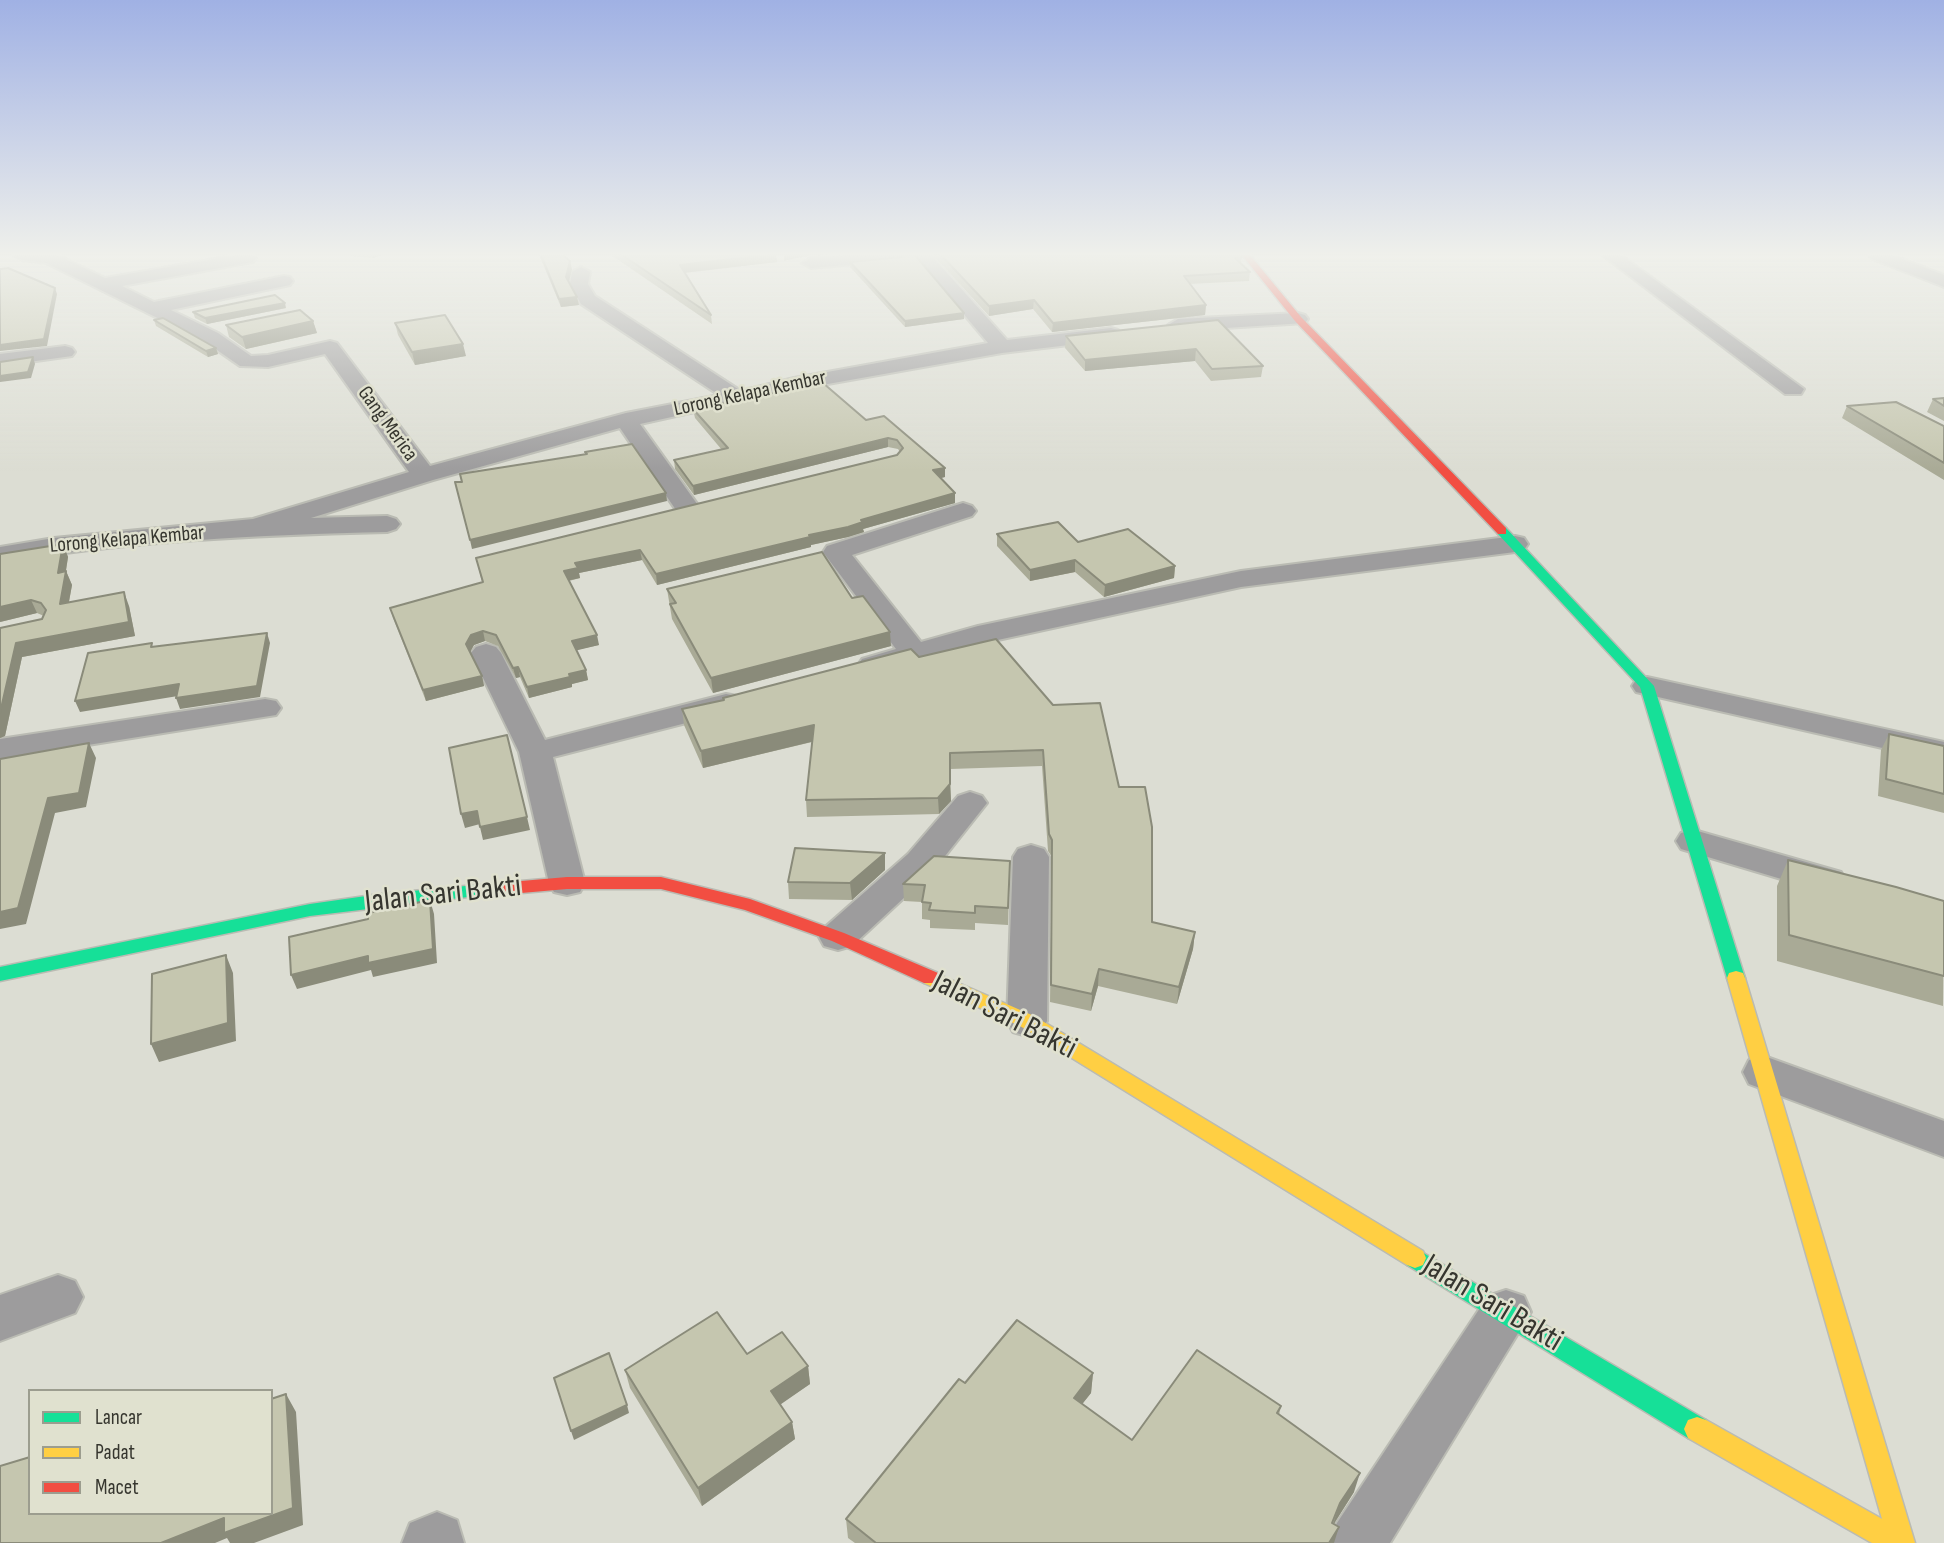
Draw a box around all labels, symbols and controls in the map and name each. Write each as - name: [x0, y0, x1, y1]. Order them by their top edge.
- street label: Lorong Kelapa Kembar: [672, 366, 828, 422]
- street label: Gang Merica: [351, 382, 423, 466]
- street label: Lorong Kelapa Kembar: [49, 521, 205, 559]
- street label: Jalan Sari Bakti: [363, 868, 523, 922]
- street label: Jalan Sari Bakti: [925, 963, 1083, 1069]
- street label: Jalan Sari Bakti: [1415, 1247, 1569, 1361]
- legend: [28, 1389, 273, 1515]
- text: Lancar: [95, 1405, 142, 1430]
- text: Padat: [95, 1440, 135, 1465]
- text: Macet: [95, 1475, 139, 1500]

